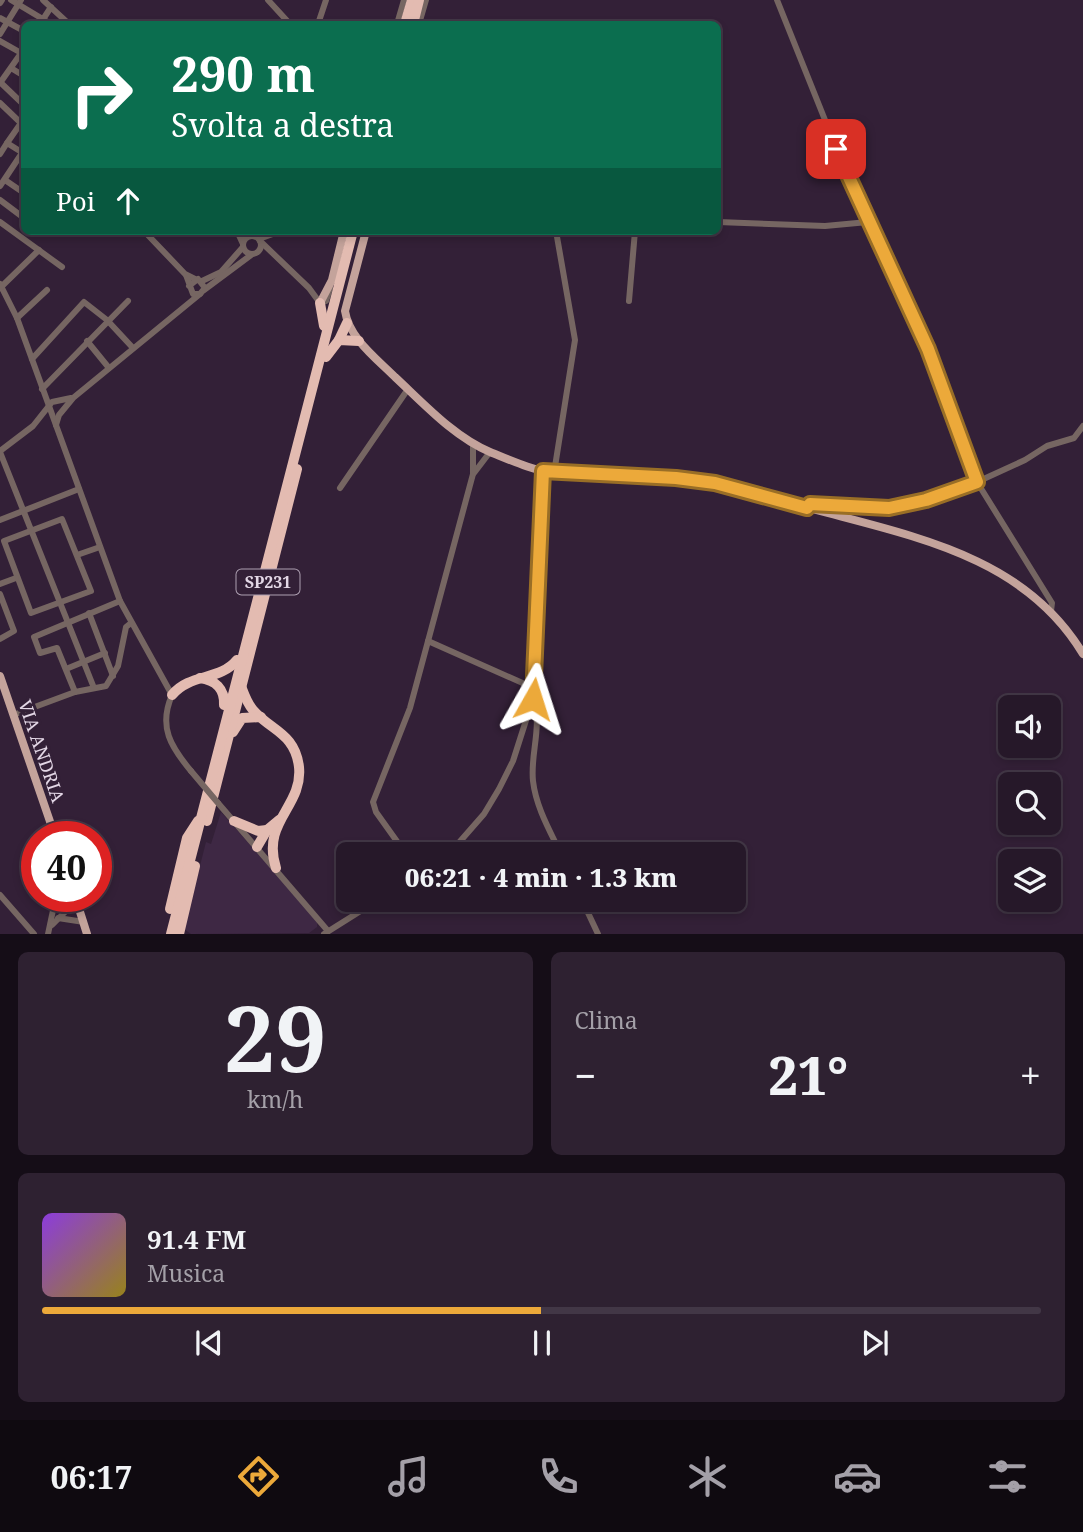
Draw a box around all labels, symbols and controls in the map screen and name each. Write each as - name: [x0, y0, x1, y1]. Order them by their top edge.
- text: 290 m: [171, 40, 315, 106]
- icon: right: [56, 49, 147, 140]
- text: Svolta a destra: [171, 103, 394, 146]
- pin: [806, 119, 866, 179]
- icon: arrive: [817, 130, 855, 168]
- icon: ahead: [109, 182, 147, 220]
- text: Poi: [56, 183, 95, 219]
- road number: SP231: [236, 569, 300, 594]
- position arrow: [496, 662, 570, 736]
- map controls: [998, 695, 1061, 912]
- button: sound: [998, 695, 1061, 758]
- street label: VIA ANDRIA: [13, 697, 71, 806]
- button: search: [998, 772, 1061, 835]
- speed limit sign: 40: [21, 821, 112, 912]
- button: layers: [998, 849, 1061, 912]
- text: 06:21 · 4 min · 1.3 km: [405, 859, 677, 895]
- text: 29: [224, 975, 327, 1099]
- text: Clima: [575, 1004, 638, 1036]
- text: 21°: [768, 1039, 848, 1110]
- text: −: [575, 1049, 597, 1101]
- text: +: [1020, 1049, 1041, 1101]
- text: km/h: [247, 1083, 303, 1115]
- text: 91.4 FM: [147, 1221, 246, 1257]
- text: Musica: [147, 1257, 225, 1289]
- icon: previous: [190, 1324, 228, 1362]
- icon: pause: [523, 1324, 561, 1362]
- icon: next: [856, 1324, 894, 1362]
- icon: directions: [234, 1452, 283, 1501]
- icon: music: [384, 1452, 433, 1501]
- icon: phone: [534, 1452, 583, 1501]
- icon: climate: [683, 1452, 732, 1501]
- icon: car: [833, 1452, 882, 1501]
- icon: filters: [983, 1452, 1032, 1501]
- text: 06:17: [50, 1455, 133, 1498]

